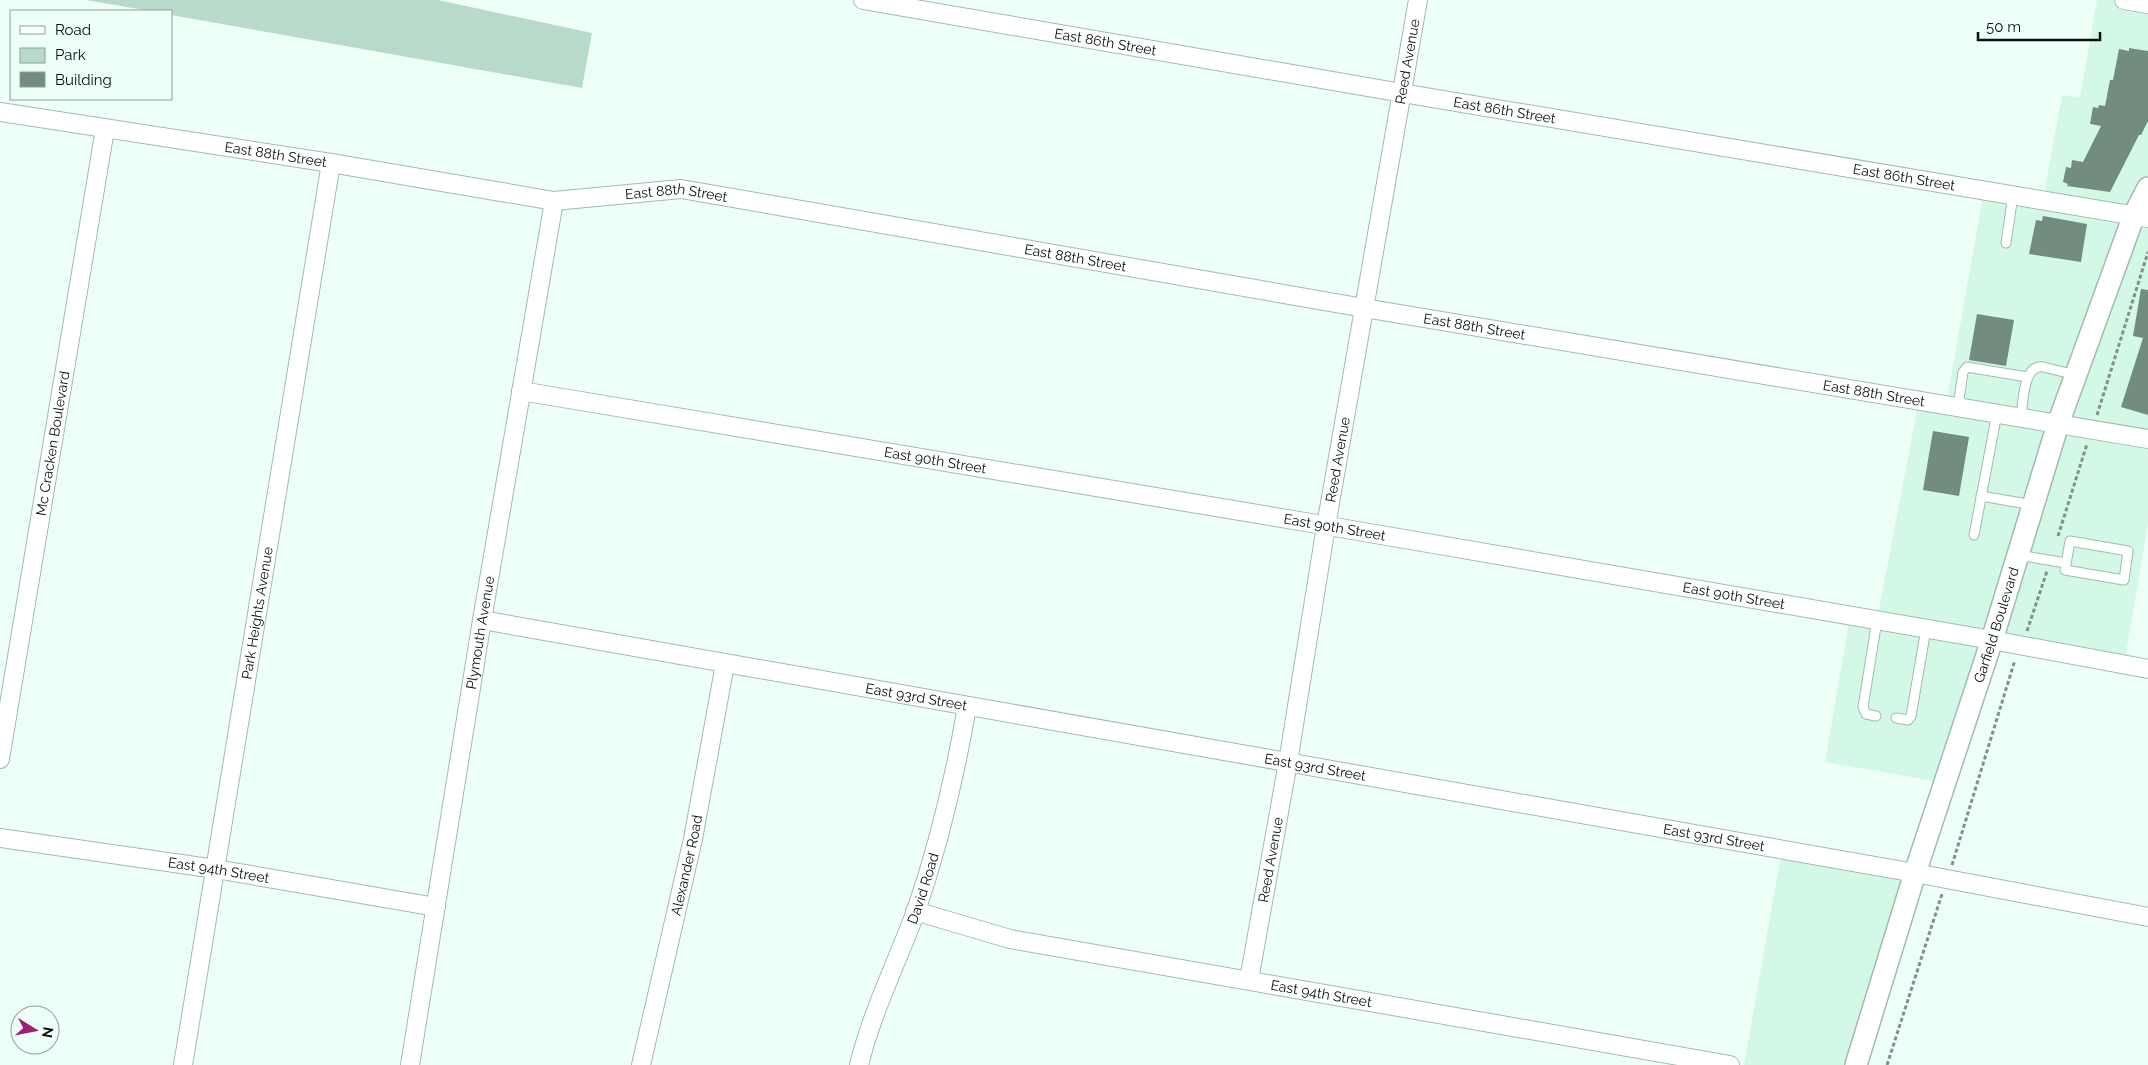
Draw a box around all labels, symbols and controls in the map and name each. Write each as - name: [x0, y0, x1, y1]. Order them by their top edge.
- legend: [10, 10, 172, 100]
- scale bar: [1978, 10, 2100, 42]
- street label: Reed Avenue: [1392, 18, 1423, 105]
- text: 50 m: [1986, 18, 2021, 36]
- text: Road: [55, 21, 91, 39]
- street label: East 86th Street: [1053, 25, 1158, 59]
- text: Park: [55, 46, 86, 64]
- text: Building: [55, 71, 112, 89]
- street label: East 86th Street: [1452, 94, 1557, 127]
- street label: East 88th Street: [224, 139, 328, 170]
- street label: East 86th Street: [1852, 161, 1957, 194]
- street label: East 88th Street: [624, 180, 729, 205]
- street label: East 88th Street: [1023, 241, 1128, 274]
- street label: East 88th Street: [1422, 310, 1527, 343]
- street label: Mc Cracken Boulevard: [33, 370, 73, 517]
- street label: East 88th Street: [1822, 377, 1926, 410]
- street label: Reed Avenue: [1322, 416, 1353, 503]
- street label: East 90th Street: [883, 444, 988, 477]
- street label: East 90th Street: [1282, 511, 1387, 544]
- street label: Park Heights Avenue: [238, 546, 276, 681]
- street label: Garfield Boulevard: [1970, 565, 2022, 685]
- street label: Plymouth Avenue: [463, 575, 497, 690]
- street label: East 90th Street: [1682, 579, 1786, 612]
- street label: East 93rd Street: [864, 680, 969, 714]
- street label: East 93rd Street: [1263, 750, 1367, 784]
- street label: Alexander Road: [668, 813, 705, 917]
- street label: Reed Avenue: [1255, 816, 1286, 904]
- street label: East 93rd Street: [1662, 821, 1766, 854]
- street label: David Road: [904, 851, 942, 926]
- street label: East 94th Street: [167, 854, 271, 886]
- street label: East 94th Street: [1269, 977, 1373, 1010]
- north arrow: [10, 1005, 60, 1055]
- text: N: [39, 1026, 57, 1039]

